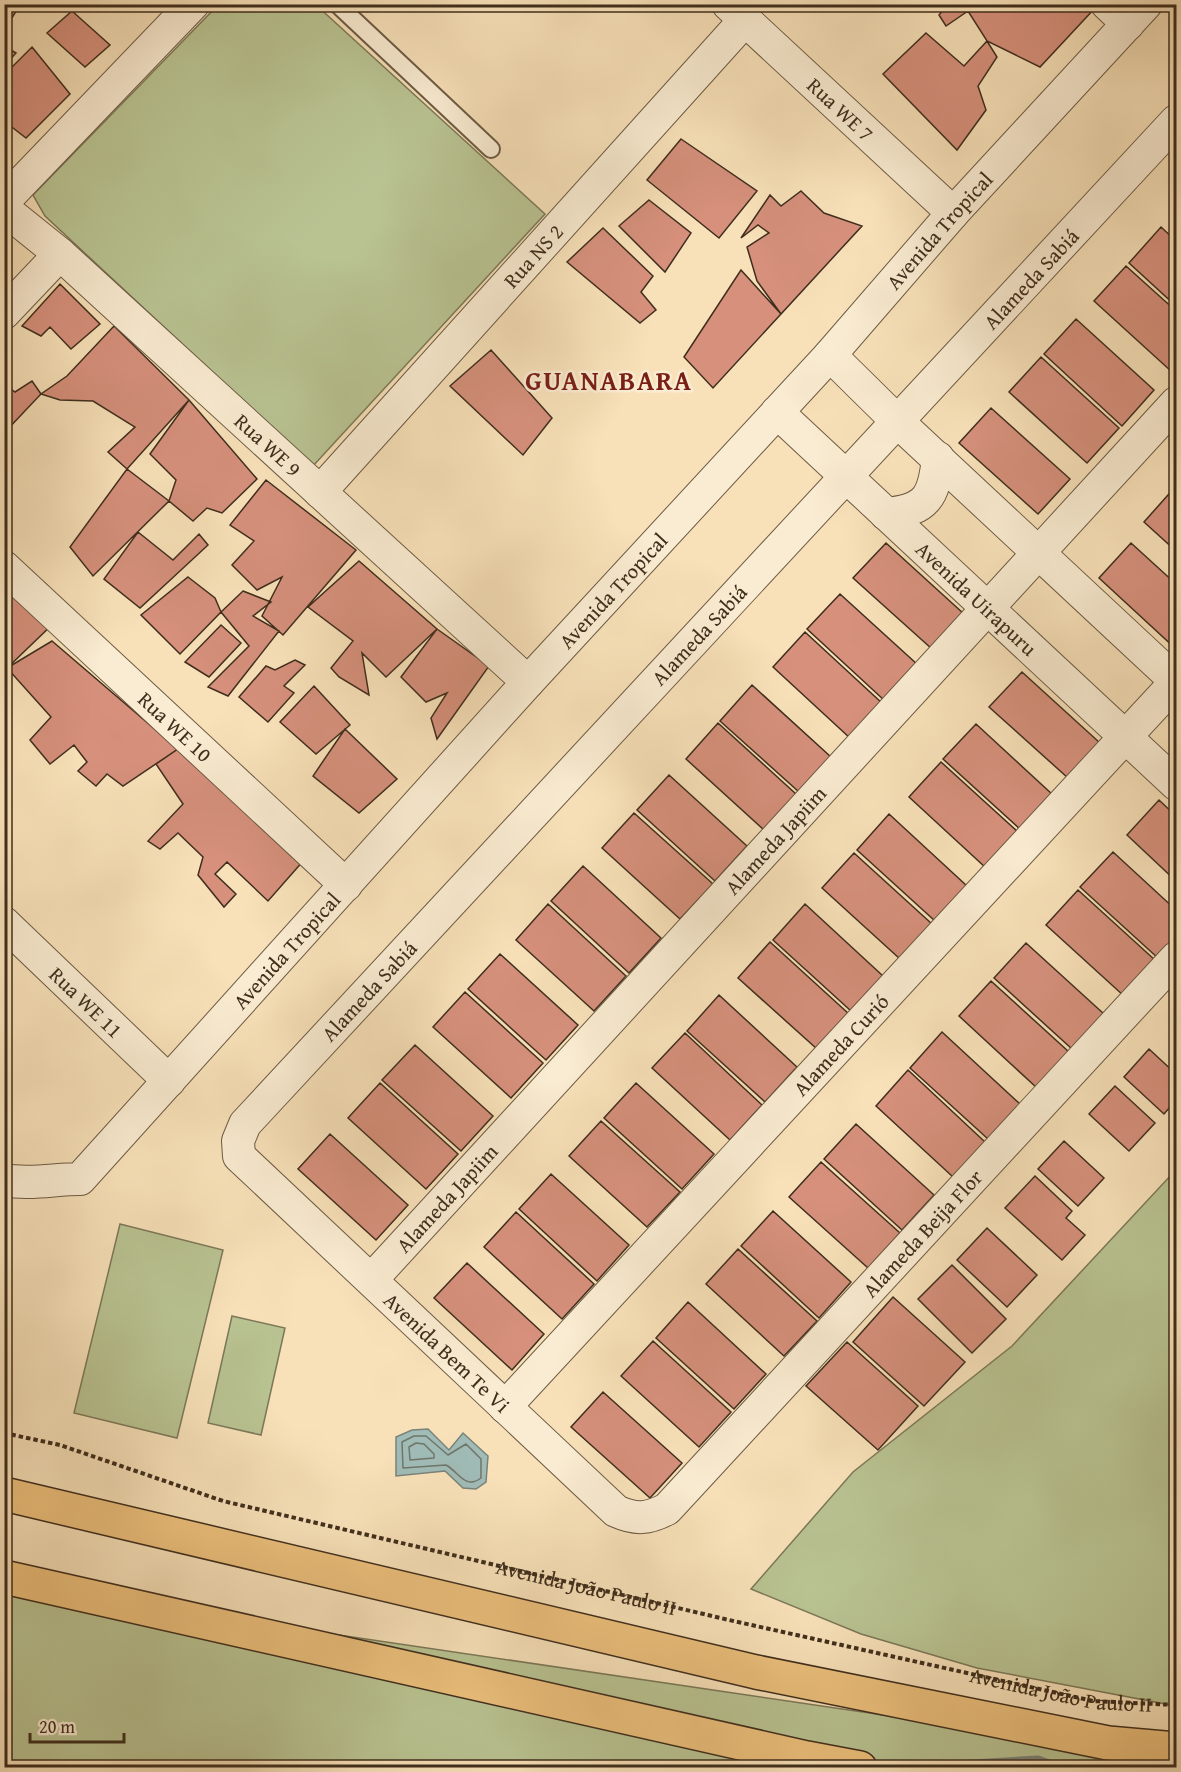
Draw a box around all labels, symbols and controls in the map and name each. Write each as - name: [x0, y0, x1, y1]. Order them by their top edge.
- street label: Rua WE 7: [801, 70, 881, 148]
- street label: Avenida Tropical: [878, 164, 1000, 296]
- street label: Rua NS 2: [496, 217, 570, 295]
- street label: Alameda Sabiá: [976, 222, 1086, 336]
- district label: GUANABARA: [525, 360, 693, 400]
- street label: Rua WE 9: [228, 406, 309, 483]
- street label: Avenida Tropical: [551, 525, 674, 655]
- street label: Avenida Uirapuru: [909, 534, 1045, 663]
- street label: Alameda Sabiá: [644, 578, 754, 692]
- street label: Rua WE 10: [131, 684, 219, 769]
- street label: Alameda Japiim: [717, 778, 833, 901]
- street label: Avenida Tropical: [225, 885, 347, 1016]
- street label: Alameda Sabiá: [314, 934, 424, 1048]
- street label: Rua WE 11: [43, 959, 130, 1045]
- street label: Alameda Curió: [785, 986, 896, 1102]
- street label: Alameda Japiim: [388, 1137, 505, 1259]
- street label: Alameda Beija Flor: [855, 1162, 990, 1304]
- street label: Avenida Bem Te Vi: [377, 1285, 518, 1420]
- street label: Avenida João Paulo II: [493, 1550, 680, 1623]
- street label: Avenida João Paulo II: [967, 1659, 1153, 1719]
- scale bar: [30, 1706, 124, 1744]
- text: 20 m: [39, 1713, 75, 1740]

